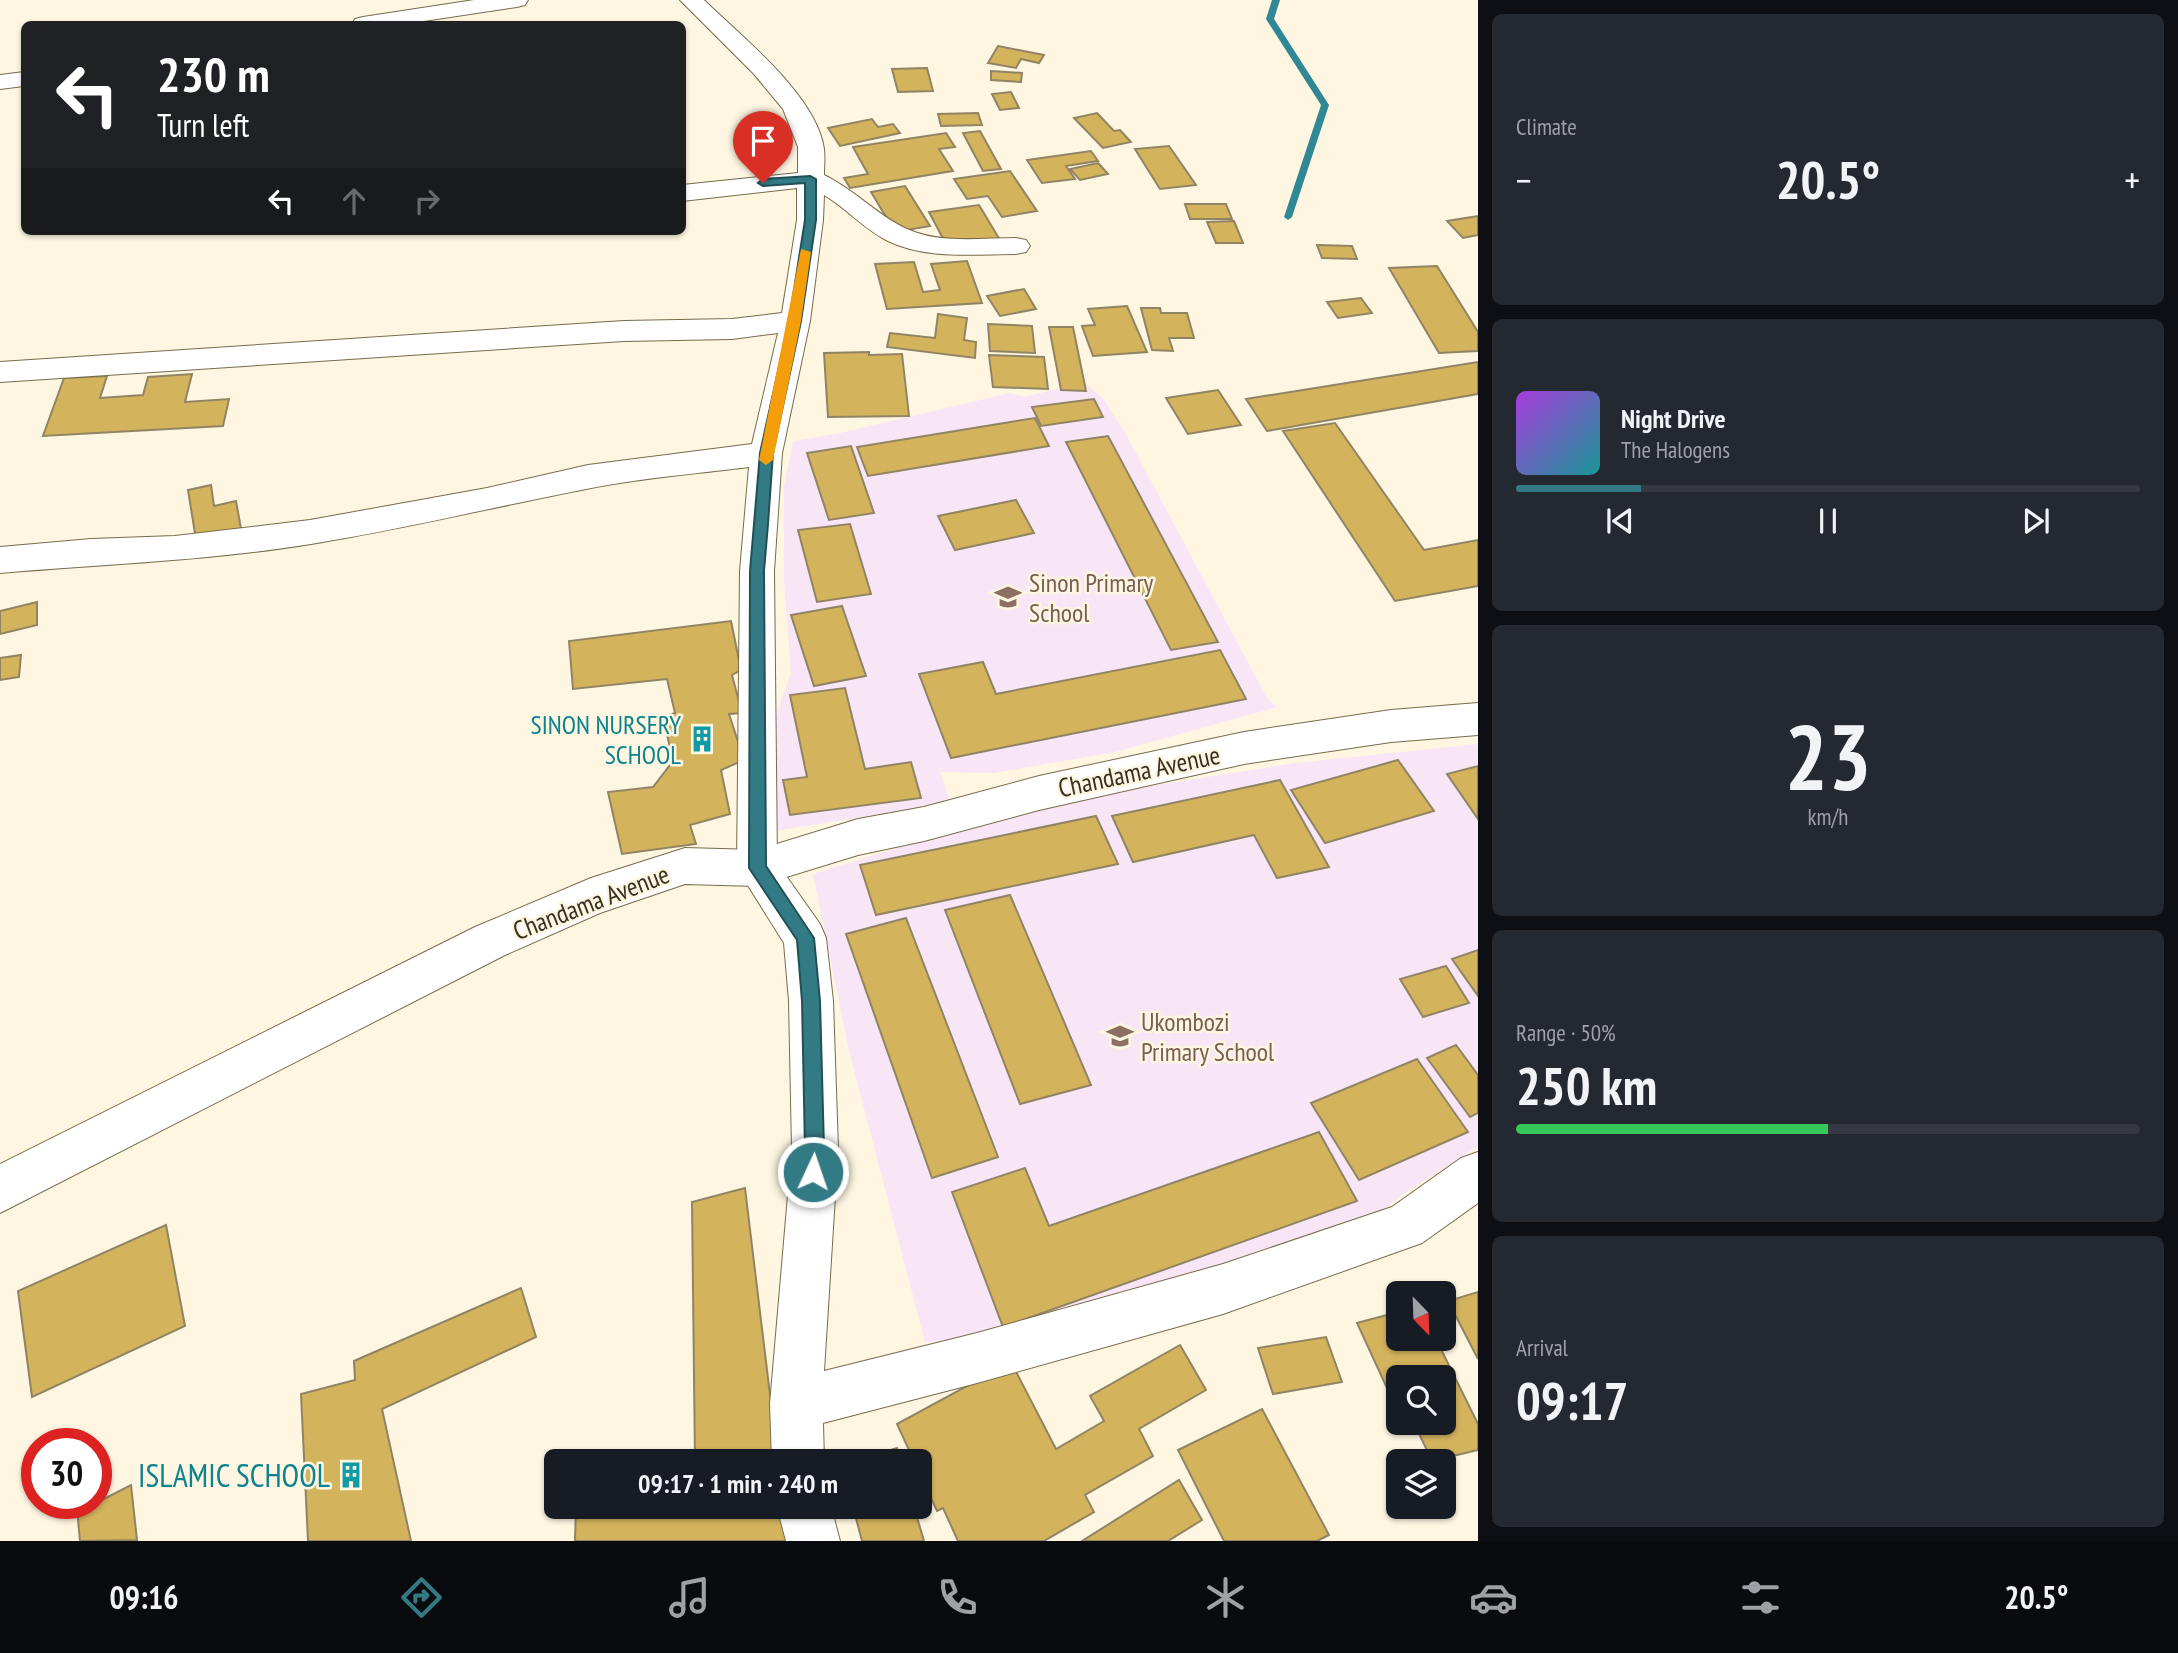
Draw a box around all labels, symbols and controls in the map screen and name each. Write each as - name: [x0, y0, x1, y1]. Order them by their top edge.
- text: 230 m: [157, 42, 270, 106]
- icon: left: [42, 49, 133, 140]
- text: Turn left: [157, 104, 249, 146]
- pin: [733, 111, 793, 183]
- text: Climate: [1516, 112, 1577, 141]
- icon: arrive: [744, 122, 782, 160]
- text: 20.5°: [1776, 146, 1880, 213]
- text: −: [1516, 155, 1532, 204]
- text: +: [2124, 155, 2140, 204]
- icon: left: [262, 182, 300, 220]
- icon: ahead: [335, 182, 373, 220]
- icon: right: [408, 182, 446, 220]
- text: Night Drive: [1621, 402, 1726, 435]
- text: The Halogens: [1621, 435, 1730, 464]
- icon: previous: [1601, 502, 1639, 540]
- icon: pause: [1809, 502, 1847, 540]
- icon: next: [2017, 502, 2055, 540]
- place label: Sinon Primary School: [1029, 566, 1154, 629]
- school or university icon: Sinon Primary School: [993, 582, 1023, 612]
- text: 23: [1785, 697, 1872, 815]
- place label: SINON NURSERY SCHOOL: [531, 708, 681, 771]
- building icon: SINON NURSERY SCHOOL: [687, 724, 717, 754]
- street label: Chandama Avenue: [1055, 738, 1223, 804]
- text: km/h: [1808, 802, 1848, 831]
- street label: Chandama Avenue: [508, 857, 674, 947]
- place label: Ukombozi Primary School: [1141, 1005, 1274, 1068]
- text: Range · 50%: [1516, 1018, 1616, 1047]
- school or university icon: Ukombozi Primary School: [1105, 1021, 1135, 1051]
- text: 250 km: [1516, 1052, 1657, 1119]
- position arrow: [776, 1135, 850, 1209]
- north arrow: [1386, 1281, 1456, 1351]
- map controls: [1386, 1281, 1456, 1519]
- text: Arrival: [1516, 1333, 1568, 1362]
- button: search: [1386, 1365, 1456, 1435]
- text: 09:17: [1516, 1367, 1628, 1434]
- speed limit sign: 30: [21, 1428, 112, 1519]
- button: layers: [1386, 1449, 1456, 1519]
- place label: ISLAMIC SCHOOL: [138, 1454, 330, 1496]
- building icon: ISLAMIC SCHOOL: [336, 1460, 366, 1490]
- text: 09:17 · 1 min · 240 m: [638, 1467, 838, 1500]
- icon: directions: [397, 1573, 446, 1622]
- icon: music: [665, 1573, 714, 1622]
- icon: phone: [933, 1573, 982, 1622]
- icon: climate: [1201, 1573, 1250, 1622]
- icon: car: [1469, 1573, 1518, 1622]
- icon: filters: [1736, 1573, 1785, 1622]
- text: 09:16: [109, 1576, 179, 1618]
- text: 20.5°: [2004, 1576, 2069, 1618]

